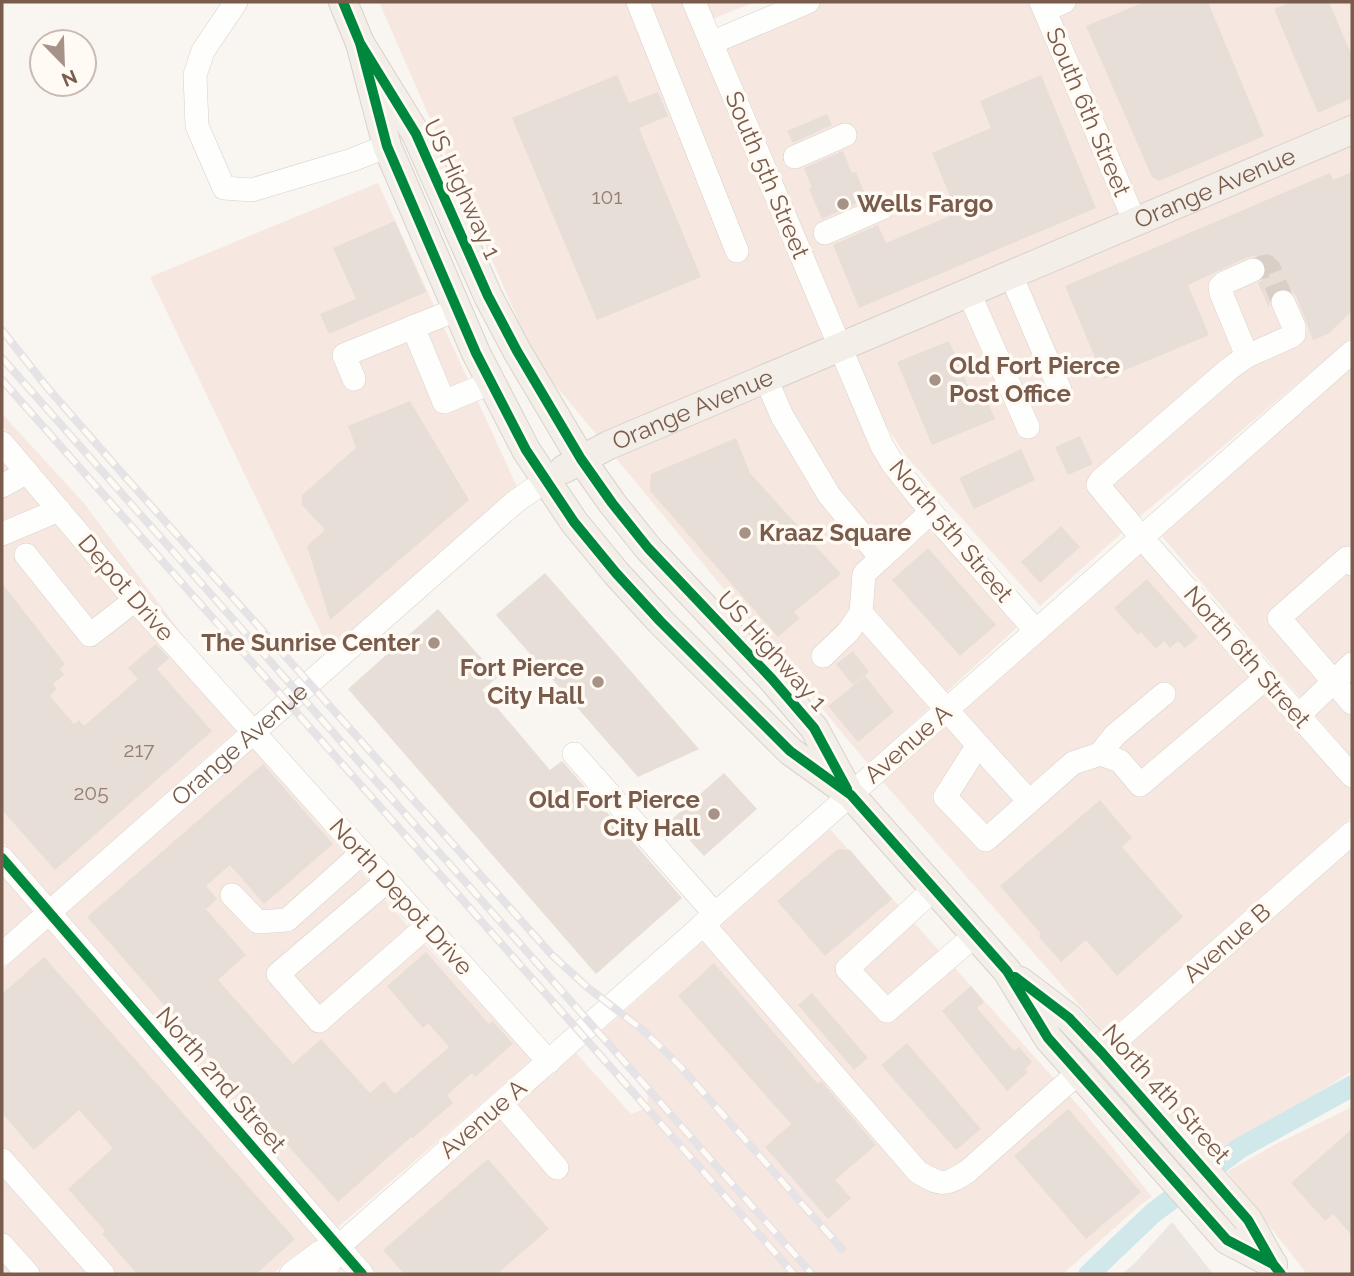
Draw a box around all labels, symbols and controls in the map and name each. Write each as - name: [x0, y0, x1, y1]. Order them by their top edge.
- street label: South 6th Street: [1040, 23, 1137, 201]
- north arrow: [28, 28, 98, 98]
- text: N: [59, 66, 81, 92]
- street label: South 5th Street: [719, 87, 816, 263]
- street label: US Highway 1: [417, 114, 507, 263]
- street label: Orange Avenue: [1130, 141, 1299, 235]
- house number: 101: [592, 184, 622, 209]
- place label: Wells Fargo: [857, 189, 993, 218]
- marker: Wells Fargo: [835, 196, 851, 212]
- place label: Old Fort Pierce Post Office: [949, 351, 1120, 408]
- street label: Orange Avenue: [608, 362, 777, 456]
- marker: Old Fort Pierce Post Office: [927, 372, 943, 388]
- street label: North 5th Street: [883, 454, 1019, 608]
- place label: Kraaz Square: [759, 518, 911, 547]
- marker: Kraaz Square: [737, 525, 753, 541]
- street label: Depot Drive: [72, 529, 180, 647]
- street label: North 6th Street: [1178, 580, 1317, 733]
- street label: US Highway 1: [711, 585, 834, 716]
- place label: The Sunrise Center: [201, 628, 420, 657]
- marker: The Sunrise Center: [426, 635, 442, 651]
- place label: Fort Pierce City Hall: [460, 653, 584, 710]
- marker: Fort Pierce City Hall: [590, 674, 606, 690]
- street label: Orange Avenue: [165, 676, 314, 812]
- street label: Avenue A: [858, 698, 957, 789]
- house number: 217: [123, 737, 155, 762]
- house number: 205: [73, 780, 109, 805]
- place label: Old Fort Pierce City Hall: [529, 785, 700, 842]
- marker: Old Fort Pierce City Hall: [706, 806, 722, 822]
- street label: North Depot Drive: [323, 812, 479, 981]
- street label: Avenue B: [1177, 897, 1276, 988]
- street label: North 2nd Street: [150, 1001, 292, 1158]
- street label: North 4th Street: [1096, 1018, 1236, 1169]
- street label: Avenue A: [433, 1073, 532, 1164]

